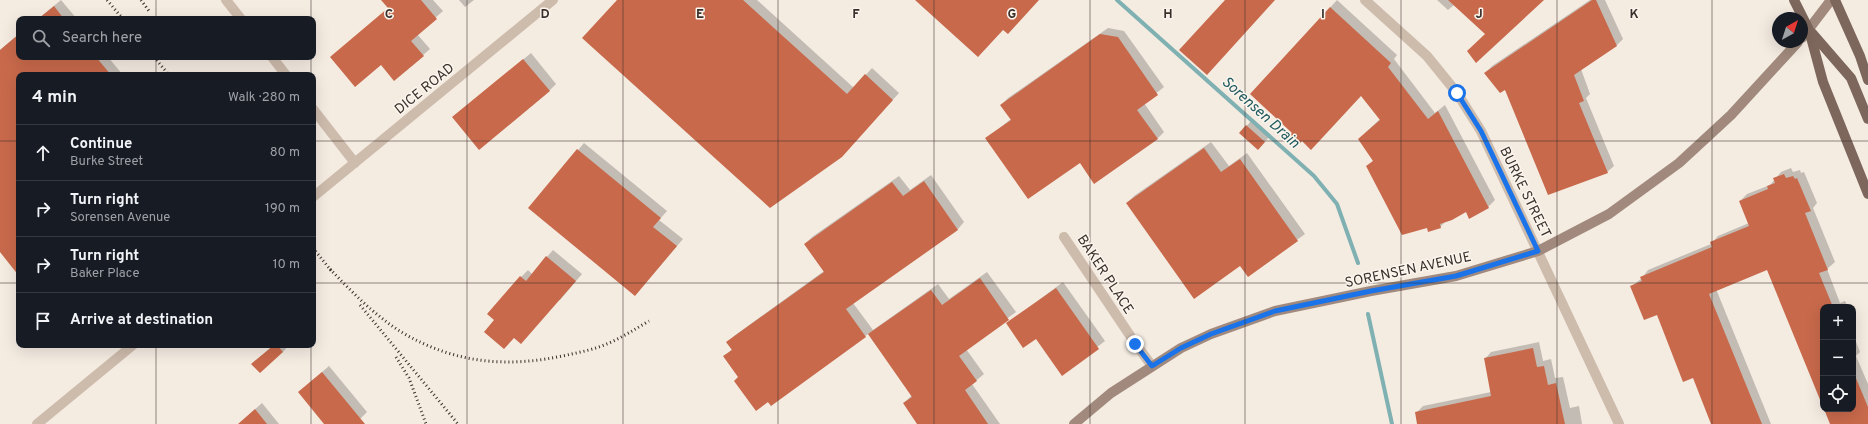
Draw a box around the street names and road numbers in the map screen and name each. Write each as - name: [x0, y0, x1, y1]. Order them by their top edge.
- street label: DICE ROAD: [392, 60, 458, 118]
- street label: BURKE STREET: [1495, 144, 1554, 241]
- street label: BAKER PLACE: [1073, 232, 1137, 318]
- street label: SORENSEN AVENUE: [1344, 249, 1473, 292]

